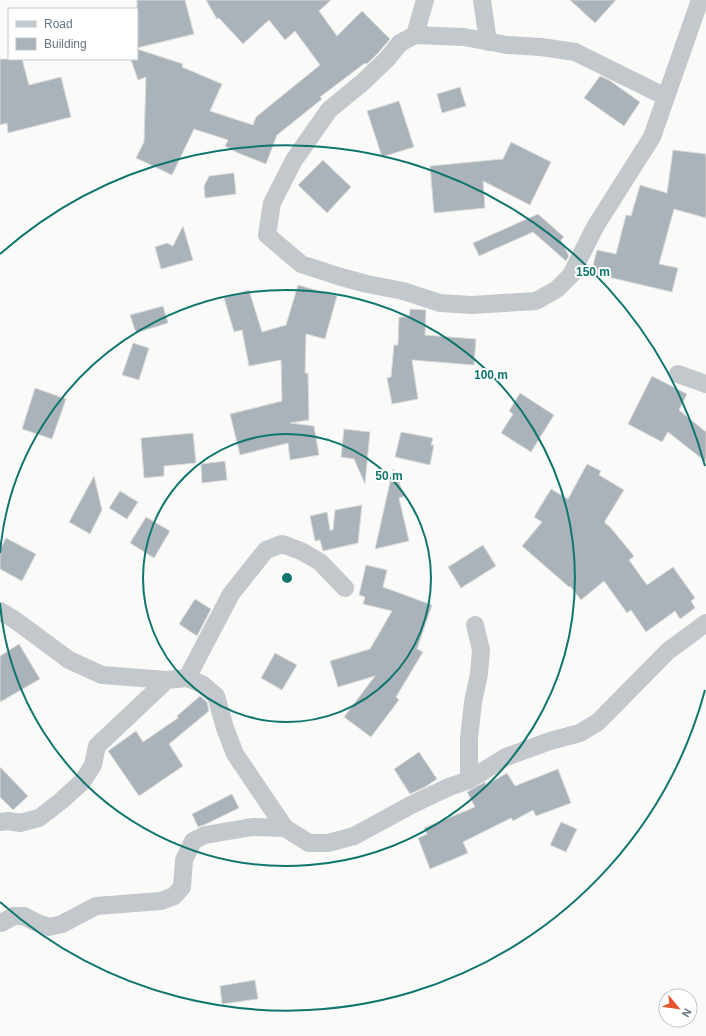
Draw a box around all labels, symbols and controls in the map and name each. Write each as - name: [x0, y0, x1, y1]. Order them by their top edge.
- legend: [8, 8, 138, 60]
- text: Road: [44, 17, 73, 31]
- text: Building: [44, 37, 87, 51]
- text: 150 m: [576, 265, 610, 279]
- text: 100 m: [474, 368, 508, 382]
- text: 50 m: [375, 469, 403, 483]
- centre of rings: [280, 571, 294, 585]
- north arrow: [658, 988, 698, 1028]
- text: N: [680, 1006, 694, 1019]

